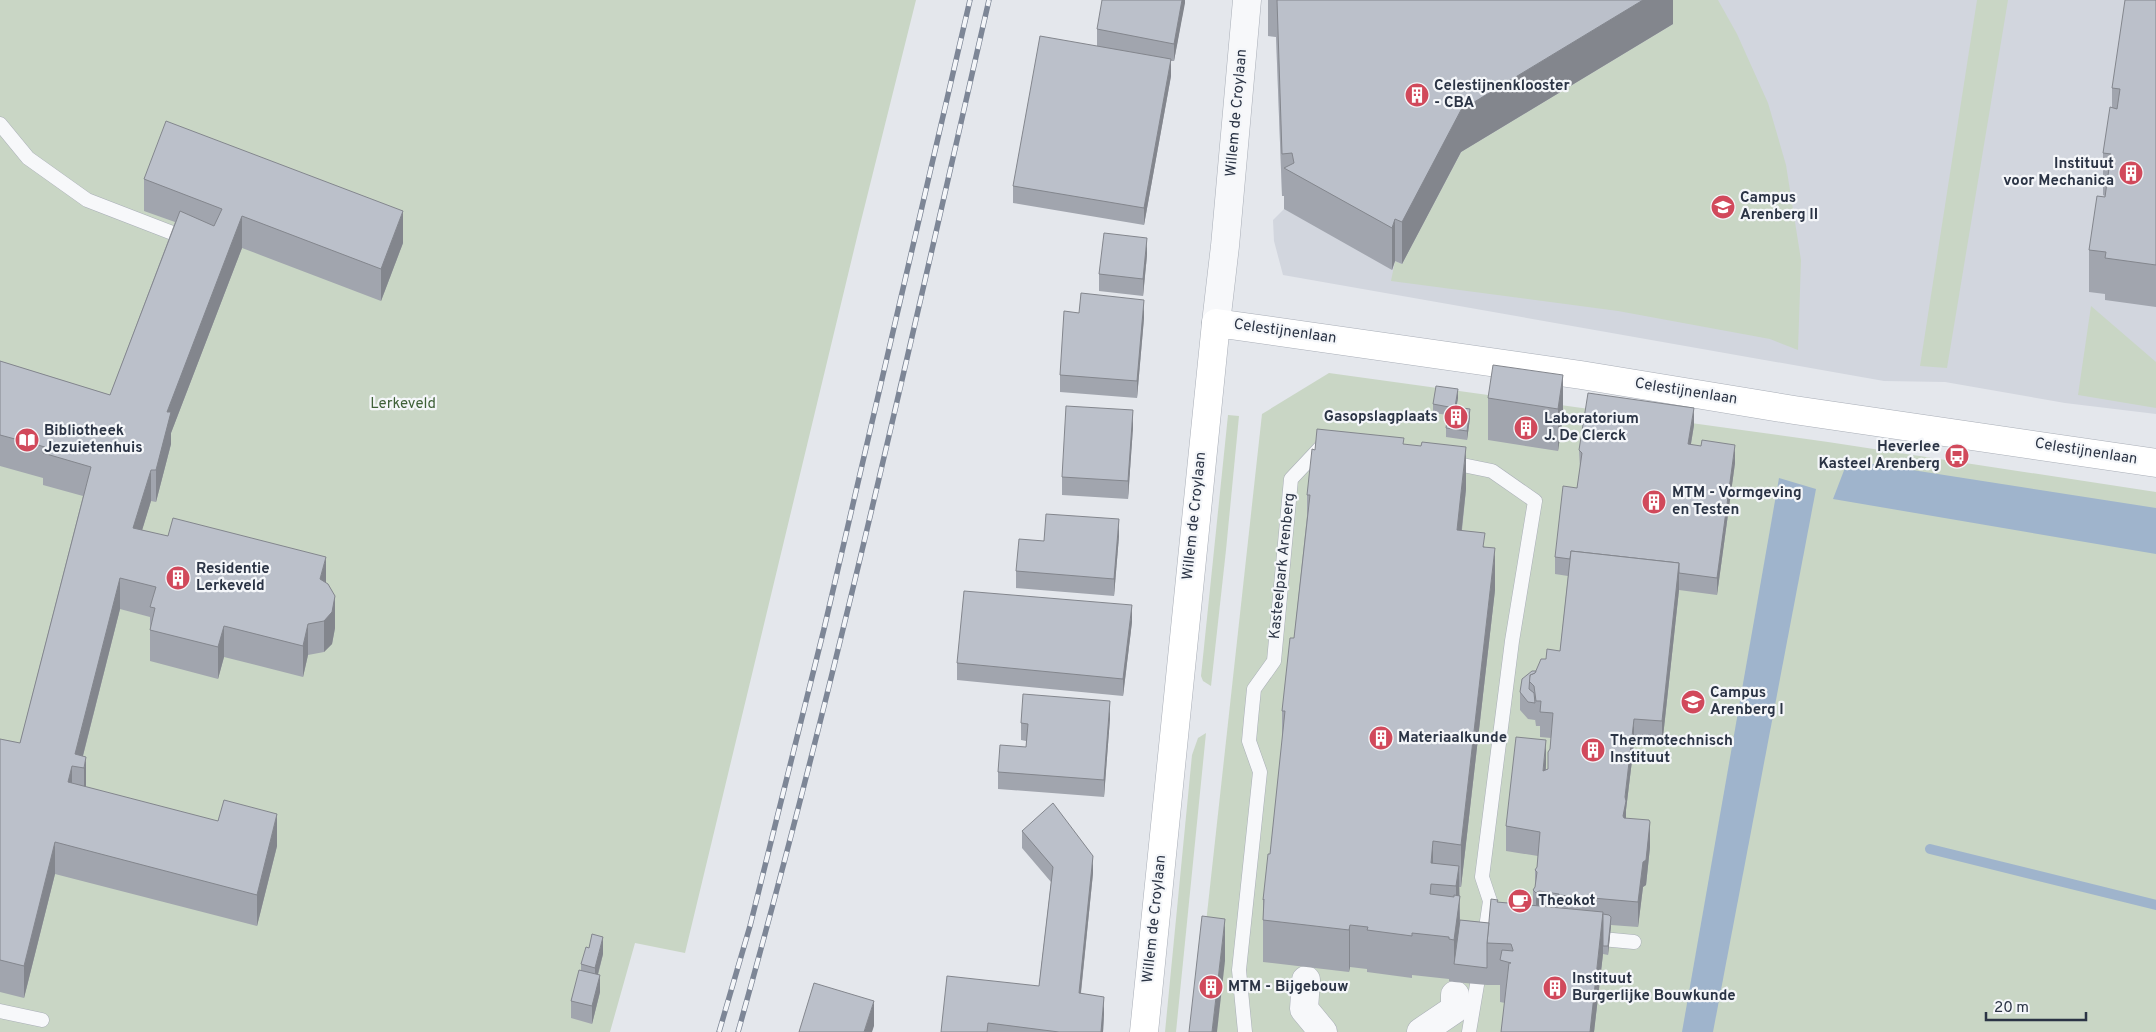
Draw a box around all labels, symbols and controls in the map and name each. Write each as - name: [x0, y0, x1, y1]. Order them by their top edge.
- street label: Willem de Croylaan: [1222, 48, 1252, 178]
- place label: Celestijnenklooster - CBA: [1434, 77, 1570, 113]
- building icon: Celestijnenklooster - CBA: [1404, 82, 1430, 108]
- place label: Instituut voor Mechanica: [2003, 155, 2114, 191]
- building icon: Instituut voor Mechanica: [2118, 160, 2144, 186]
- place label: Campus Arenberg II: [1740, 189, 1818, 225]
- school or university icon: Campus Arenberg II: [1710, 194, 1736, 220]
- street label: Celestijnenlaan: [1232, 315, 1338, 349]
- street label: Celestijnenlaan: [1633, 374, 1739, 410]
- park label: Lerkeveld: [370, 395, 436, 414]
- building icon: Gasopslagplaats: [1443, 404, 1469, 430]
- place label: Gasopslagplaats: [1324, 408, 1438, 427]
- place label: Laboratorium J. De Clerck: [1544, 410, 1639, 446]
- building icon: Laboratorium J. De Clerck: [1513, 415, 1539, 441]
- place label: Bibliotheek Jezuietenhuis: [44, 422, 143, 458]
- library icon: Bibliotheek Jezuietenhuis: [14, 427, 40, 453]
- street label: Celestijnenlaan: [2033, 434, 2139, 470]
- place label: Heverlee Kasteel Arenberg: [1818, 438, 1940, 474]
- bus stop icon: Heverlee Kasteel Arenberg: [1944, 443, 1970, 469]
- street label: Willem de Croylaan: [1179, 451, 1211, 581]
- place label: MTM - Vormgeving en Testen: [1672, 484, 1802, 520]
- building icon: MTM - Vormgeving en Testen: [1641, 489, 1667, 515]
- street label: Kasteelpark Arenberg: [1266, 492, 1300, 640]
- place label: Residentie Lerkeveld: [196, 560, 270, 596]
- building icon: Residentie Lerkeveld: [165, 565, 191, 591]
- place label: Campus Arenberg I: [1710, 684, 1784, 720]
- school or university icon: Campus Arenberg I: [1680, 689, 1706, 715]
- building icon: Materiaalkunde: [1368, 725, 1394, 751]
- place label: Materiaalkunde: [1398, 729, 1507, 748]
- place label: Thermotechnisch Instituut: [1610, 732, 1733, 768]
- building icon: Thermotechnisch Instituut: [1580, 737, 1606, 763]
- street label: Willem de Croylaan: [1139, 854, 1171, 984]
- cafe icon: Theokot: [1507, 888, 1533, 914]
- place label: Theokot: [1538, 892, 1595, 911]
- place label: Instituut Burgerlijke Bouwkunde: [1572, 970, 1736, 1006]
- building icon: MTM - Bijgebouw: [1198, 974, 1224, 1000]
- building icon: Instituut Burgerlijke Bouwkunde: [1542, 975, 1568, 1001]
- place label: MTM - Bijgebouw: [1228, 978, 1348, 997]
- scale bar: [1986, 990, 2086, 1022]
- text: 20 m: [1994, 999, 2029, 1018]

